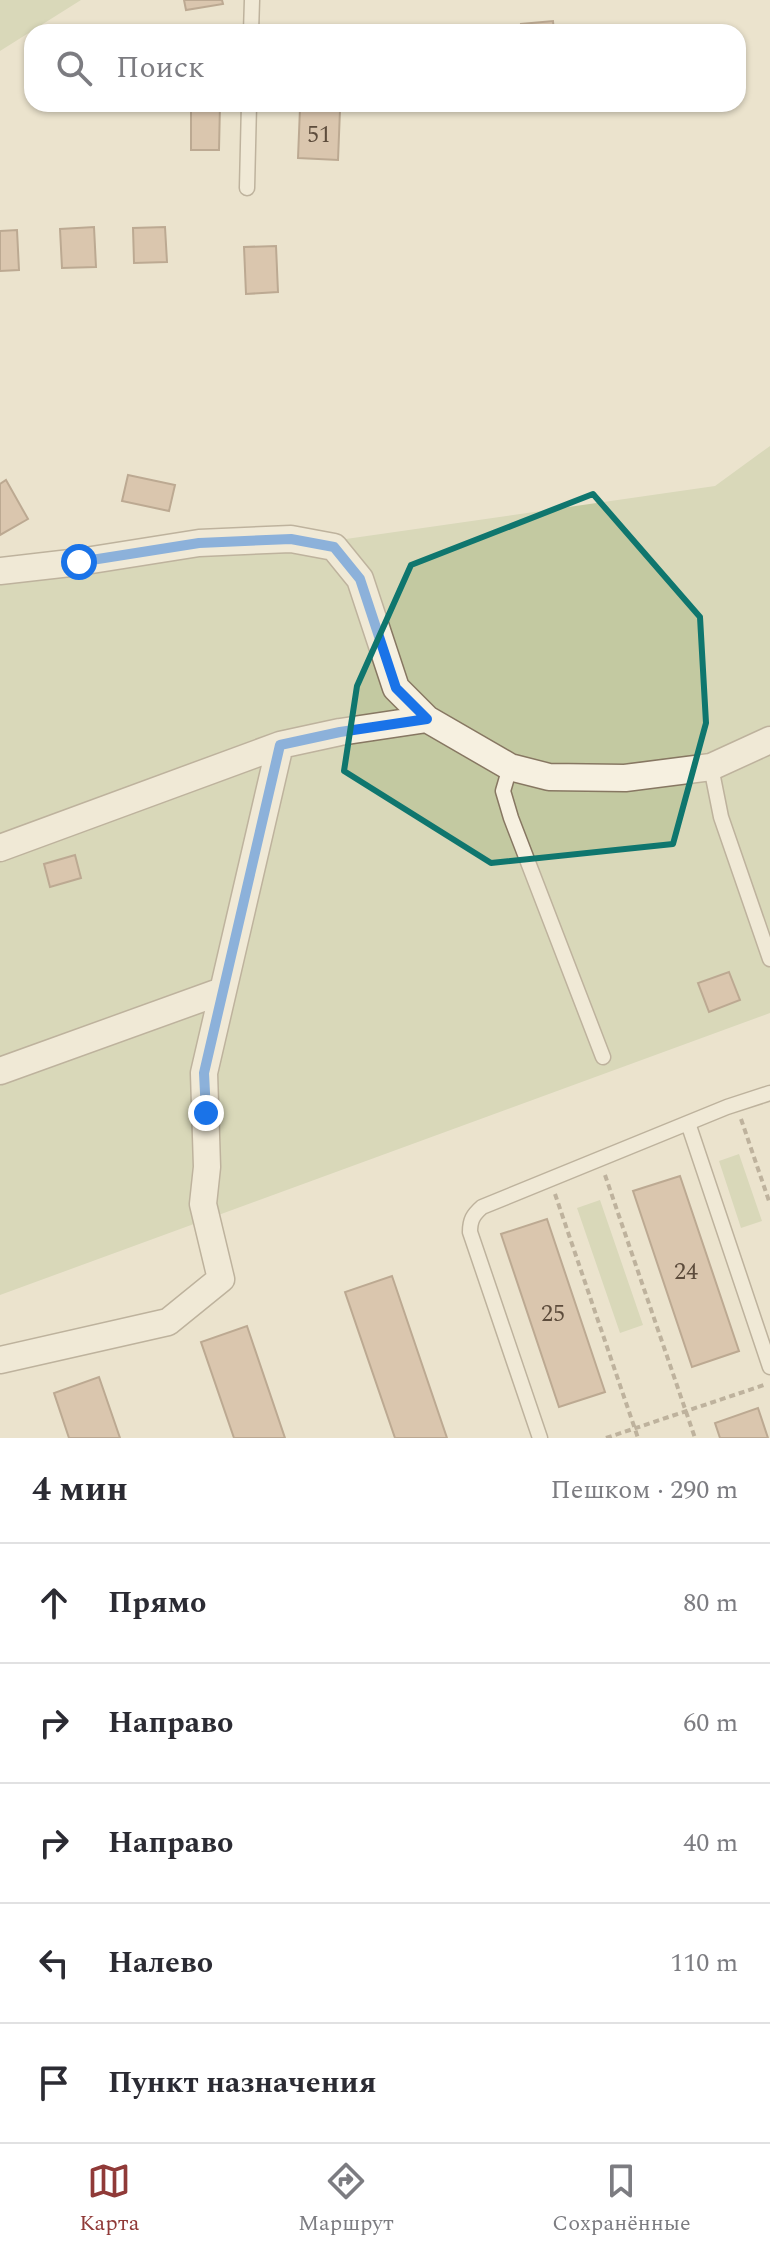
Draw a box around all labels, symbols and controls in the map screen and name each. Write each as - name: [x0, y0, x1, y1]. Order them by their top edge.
- search box: [24, 24, 746, 112]
- text: Поиск: [116, 45, 205, 91]
- icon: search: [52, 46, 96, 90]
- house number: 51: [307, 117, 331, 153]
- route start: [61, 544, 97, 580]
- route end: [188, 1095, 224, 1131]
- house number: 24: [674, 1254, 698, 1290]
- house number: 25: [541, 1296, 565, 1332]
- text: 4 мин: [32, 1464, 128, 1516]
- text: Пешком · 290 m: [551, 1470, 738, 1510]
- text: Прямо: [108, 1580, 206, 1626]
- icon: ahead: [32, 1581, 76, 1625]
- text: 80 m: [683, 1583, 738, 1623]
- text: Направо: [108, 1700, 233, 1746]
- icon: right: [32, 1701, 76, 1745]
- text: 60 m: [683, 1703, 738, 1743]
- text: Направо: [108, 1820, 233, 1866]
- icon: right: [32, 1821, 76, 1865]
- text: 40 m: [683, 1823, 738, 1863]
- text: Налево: [108, 1940, 213, 1986]
- icon: left: [32, 1941, 76, 1985]
- text: 110 m: [670, 1943, 738, 1983]
- text: Пункт назначения: [108, 2060, 376, 2106]
- icon: arrive: [32, 2061, 76, 2105]
- tab: Карта: [79, 2159, 139, 2240]
- tab: Маршрут: [298, 2159, 394, 2240]
- tab: Сохранённые: [552, 2159, 691, 2240]

